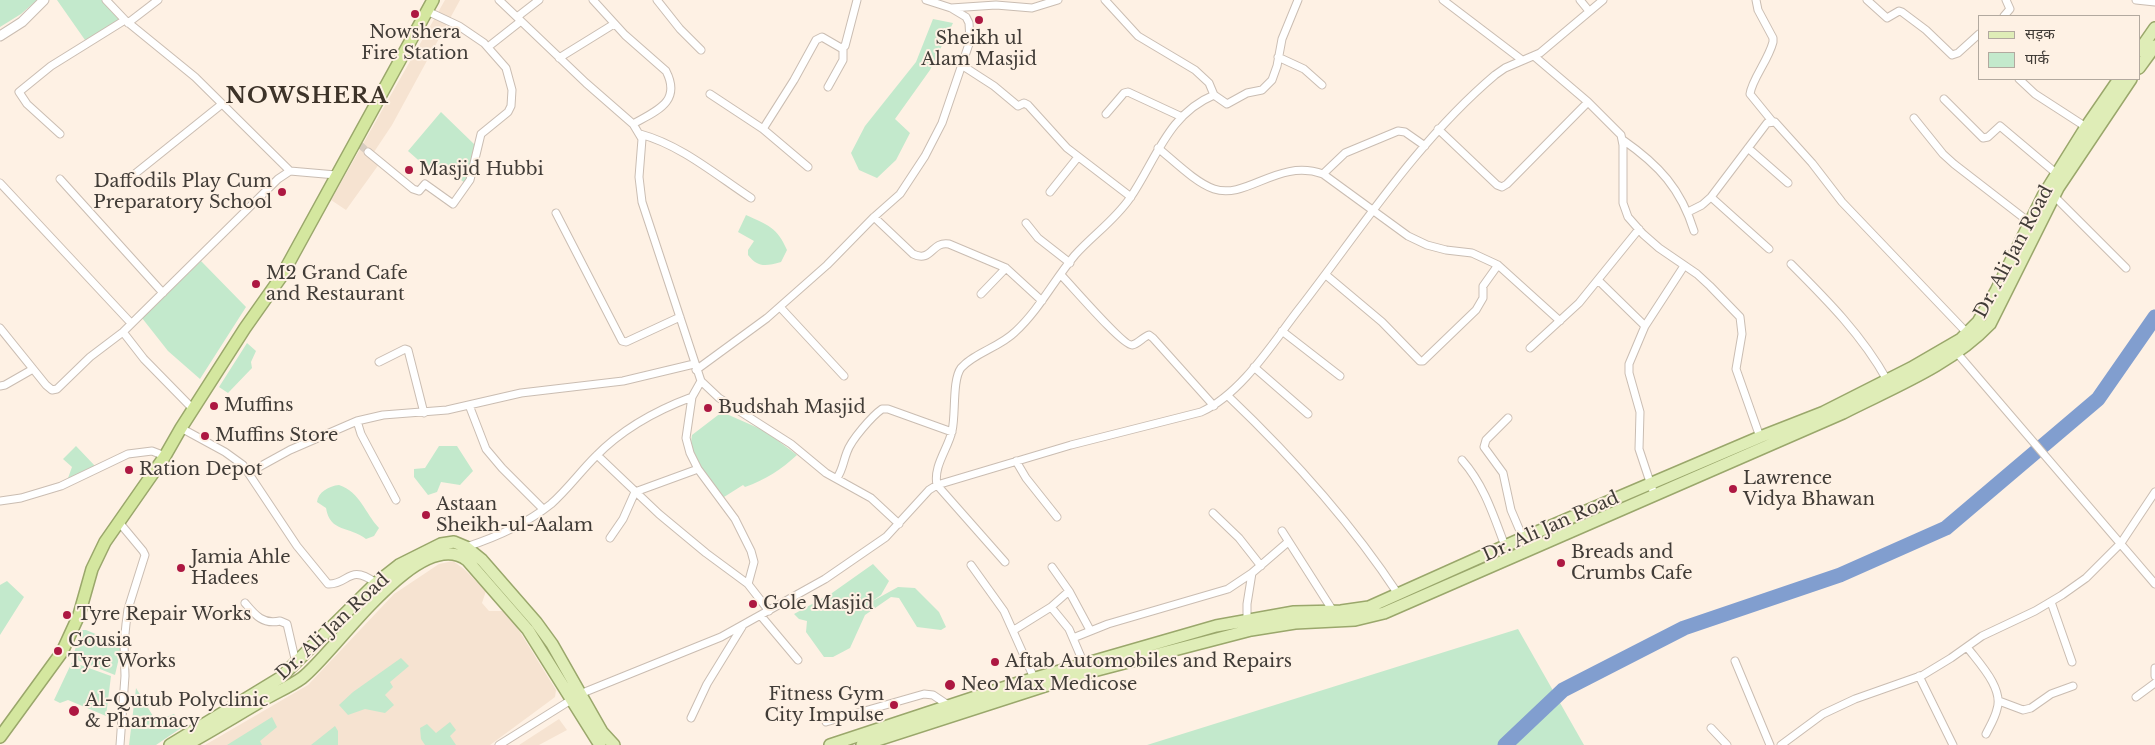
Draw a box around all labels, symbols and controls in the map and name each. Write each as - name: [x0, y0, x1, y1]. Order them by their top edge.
- marker: Nowshera Fire Station: [409, 8, 421, 20]
- marker: Sheikh ul Alam Masjid: [973, 14, 985, 26]
- legend: [1978, 15, 2140, 80]
- place label: Nowshera Fire Station: [361, 22, 469, 64]
- text: सड़क: [2025, 24, 2055, 43]
- place label: Sheikh ul Alam Masjid: [921, 28, 1037, 70]
- text: पार्क: [2025, 49, 2049, 68]
- district label: NOWSHERA: [225, 84, 389, 110]
- place label: Masjid Hubbi: [419, 159, 544, 181]
- marker: Masjid Hubbi: [403, 164, 415, 176]
- place label: Daffodils Play Cum Preparatory School: [93, 171, 272, 213]
- street label: Dr. Ali Jan Road: [1970, 182, 2058, 322]
- marker: Daffodils Play Cum Preparatory School: [276, 186, 288, 198]
- place label: M2 Grand Cafe and Restaurant: [266, 263, 408, 306]
- marker: M2 Grand Cafe and Restaurant: [250, 278, 262, 290]
- place label: Muffins: [224, 395, 293, 417]
- place label: Budshah Masjid: [718, 397, 866, 419]
- marker: Muffins: [208, 400, 220, 412]
- marker: Budshah Masjid: [702, 402, 714, 414]
- place label: Muffins Store: [215, 425, 338, 447]
- marker: Muffins Store: [199, 430, 211, 442]
- place label: Ration Depot: [139, 459, 262, 481]
- marker: Ration Depot: [123, 464, 135, 476]
- place label: Lawrence Vidya Bhawan: [1743, 468, 1875, 510]
- marker: Lawrence Vidya Bhawan: [1727, 483, 1739, 495]
- street label: Dr. Ali Jan Road: [1480, 487, 1622, 567]
- place label: Astaan Sheikh-ul-Aalam: [436, 494, 593, 536]
- marker: Astaan Sheikh-ul-Aalam: [420, 509, 432, 521]
- place label: Breads and Crumbs Cafe: [1571, 542, 1692, 584]
- place label: Jamia Ahle Hadees: [191, 547, 291, 590]
- marker: Breads and Crumbs Cafe: [1555, 557, 1567, 569]
- marker: Jamia Ahle Hadees: [175, 562, 187, 574]
- street label: Dr. Ali Jan Road: [272, 569, 394, 685]
- place label: Gole Masjid: [763, 593, 873, 615]
- marker: Gole Masjid: [747, 598, 759, 610]
- place label: Tyre Repair Works: [77, 604, 251, 626]
- marker: Tyre Repair Works: [61, 609, 73, 621]
- place label: Gousia Tyre Works: [68, 630, 176, 672]
- marker: Gousia Tyre Works: [52, 645, 64, 657]
- place label: Aftab Automobiles and Repairs: [1005, 651, 1292, 673]
- marker: Aftab Automobiles and Repairs: [989, 656, 1001, 668]
- place label: Neo Max Medicose: [961, 674, 1137, 696]
- marker: Neo Max Medicose: [943, 678, 957, 692]
- place label: Fitness Gym City Impulse: [765, 684, 884, 726]
- place label: Al-Qutub Polyclinic & Pharmacy: [85, 690, 268, 732]
- marker: Fitness Gym City Impulse: [888, 699, 900, 711]
- marker: Al-Qutub Polyclinic & Pharmacy: [67, 704, 81, 718]

